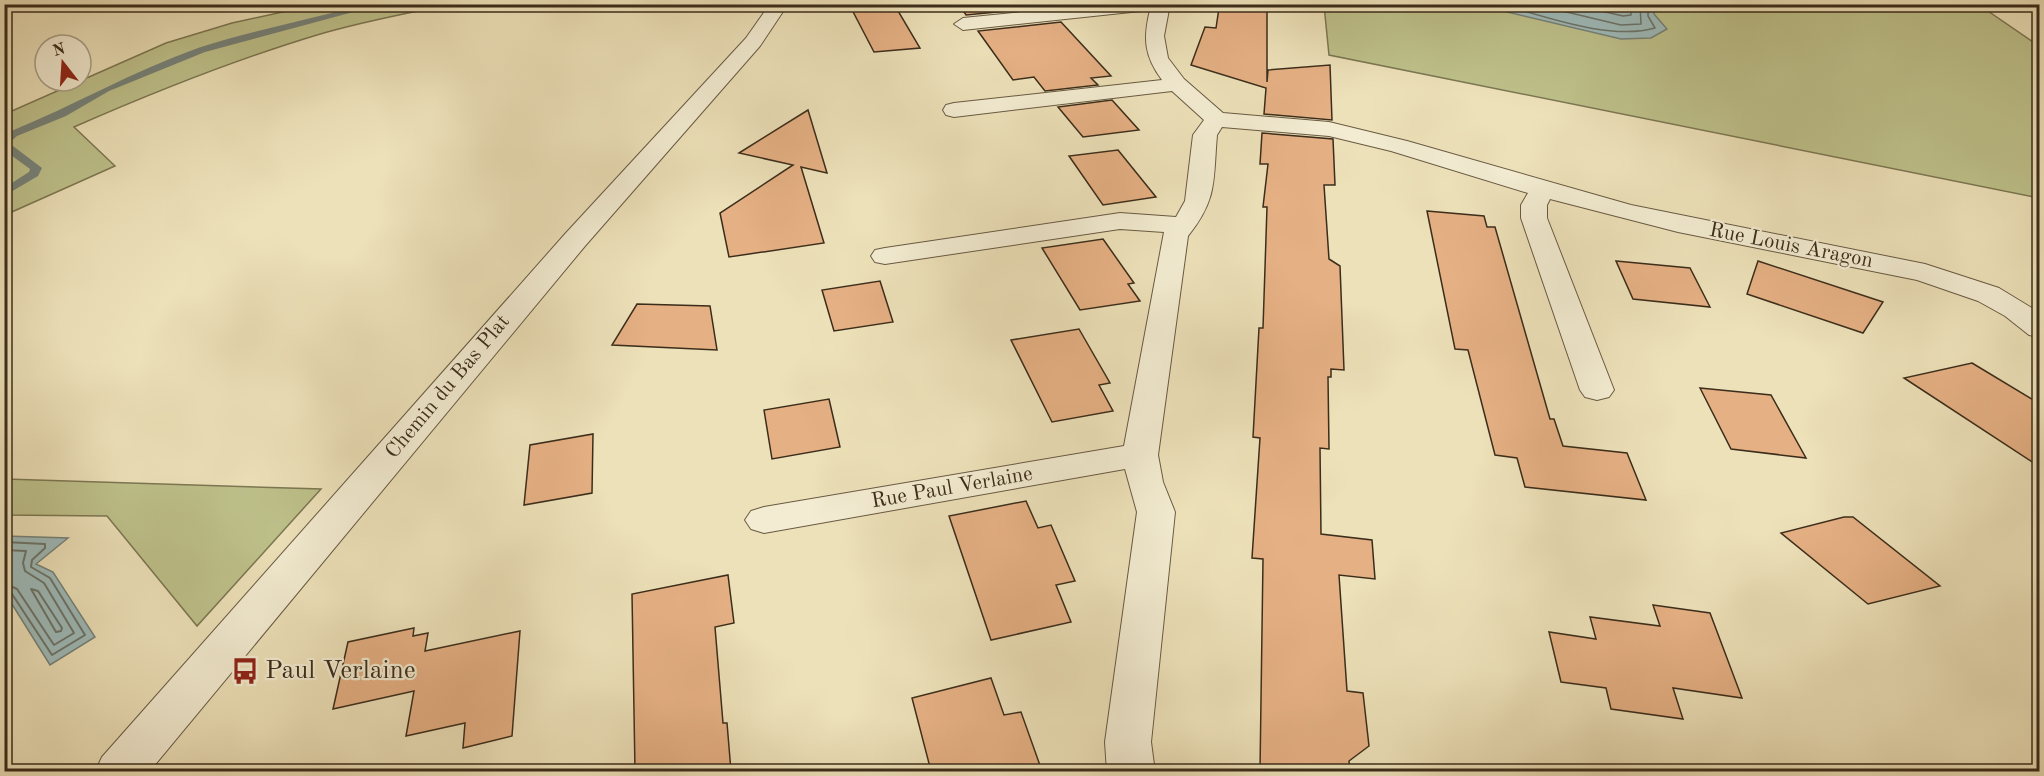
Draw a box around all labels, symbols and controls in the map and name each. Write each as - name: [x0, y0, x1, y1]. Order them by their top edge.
- north arrow: [33, 33, 93, 93]
- text: N: [51, 41, 68, 60]
- street label: Rue Louis Aragon: [1707, 220, 1875, 272]
- street label: Chemin du Bas Plat: [382, 311, 514, 463]
- street label: Rue Paul Verlaine: [870, 463, 1034, 513]
- bus stop icon: Paul Verlaine: [230, 656, 260, 686]
- place label: Paul Verlaine: [265, 658, 416, 684]

